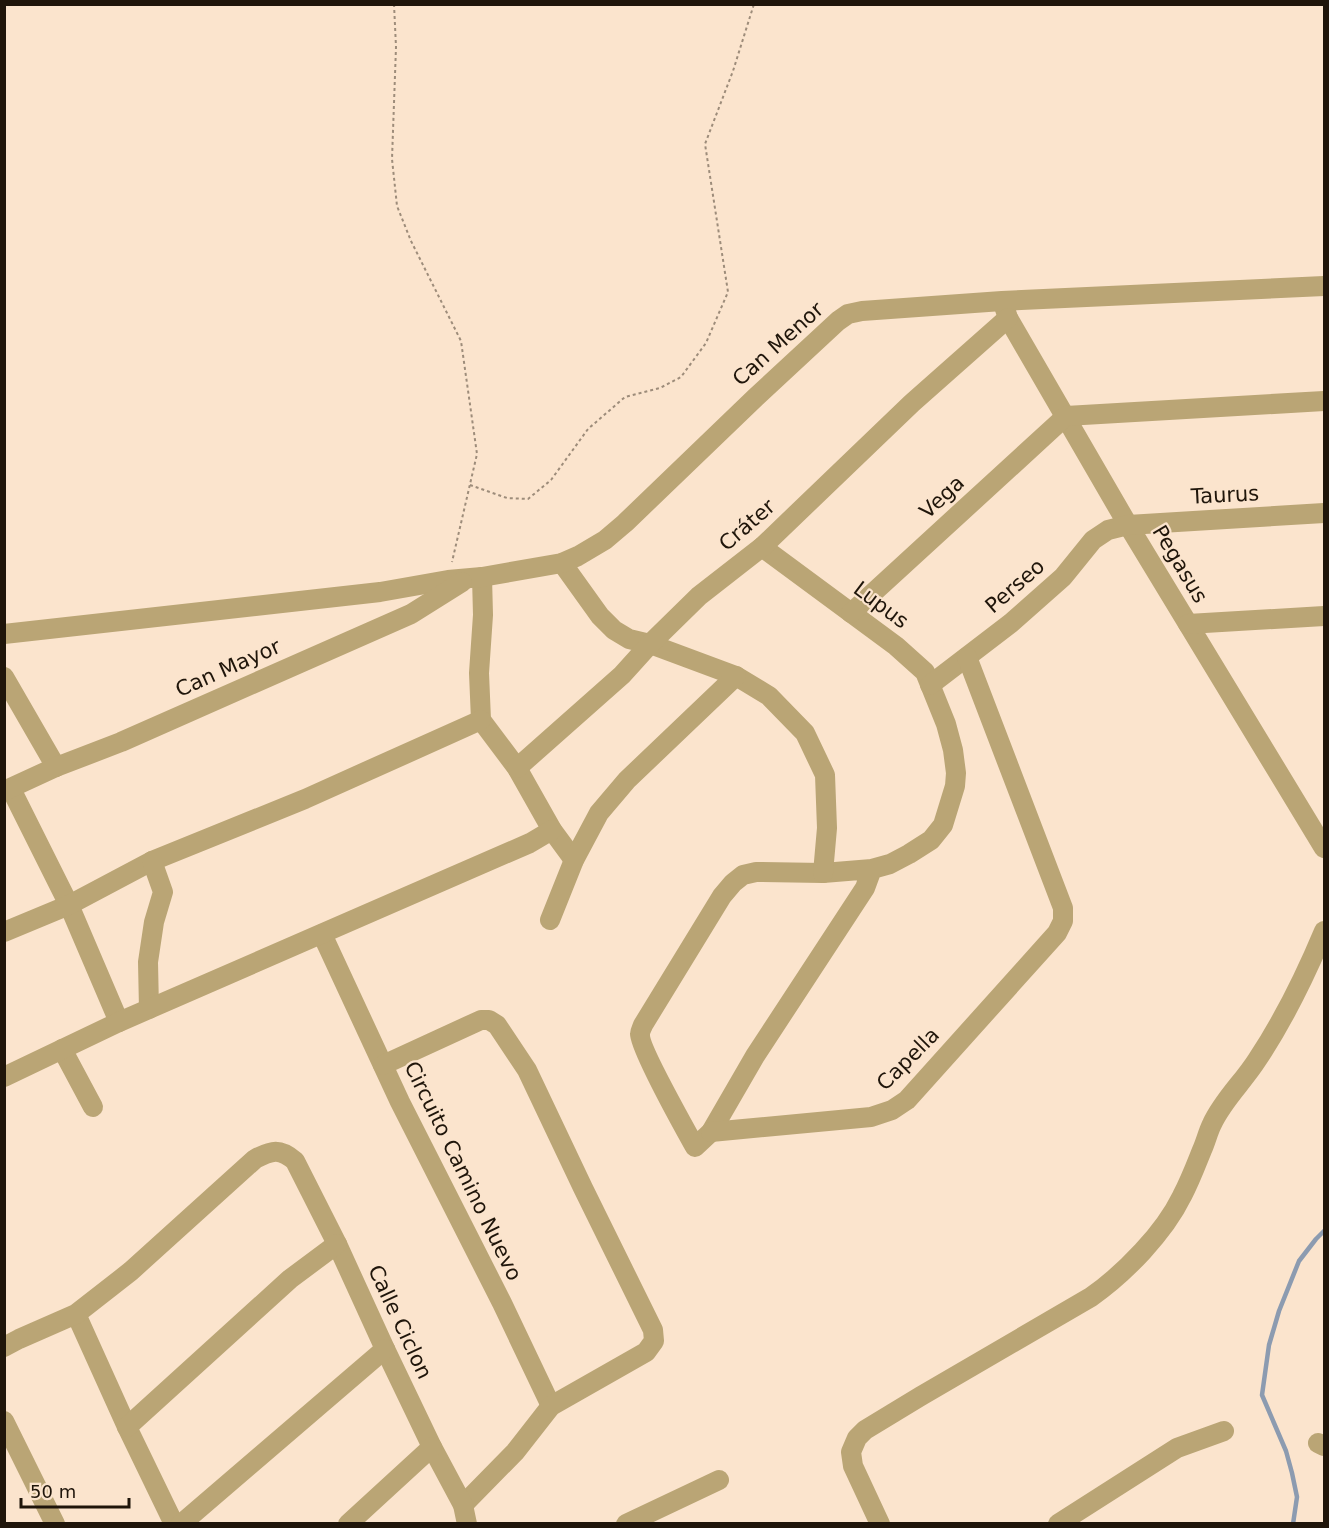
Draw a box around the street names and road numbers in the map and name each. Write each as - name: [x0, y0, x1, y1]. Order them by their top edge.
- street label: Can Menor: [728, 297, 828, 391]
- street label: Vega: [915, 471, 969, 523]
- street label: Taurus: [1189, 481, 1260, 509]
- street label: Cráter: [714, 494, 780, 556]
- street label: Pegasus: [1148, 521, 1212, 607]
- street label: Perseo: [981, 554, 1049, 618]
- street label: Lupus: [849, 577, 913, 633]
- street label: Can Mayor: [172, 634, 285, 702]
- street label: Capella: [872, 1023, 944, 1095]
- street label: Circuito Camino Nuevo: [399, 1057, 527, 1285]
- street label: Calle Ciclon: [363, 1261, 437, 1383]

